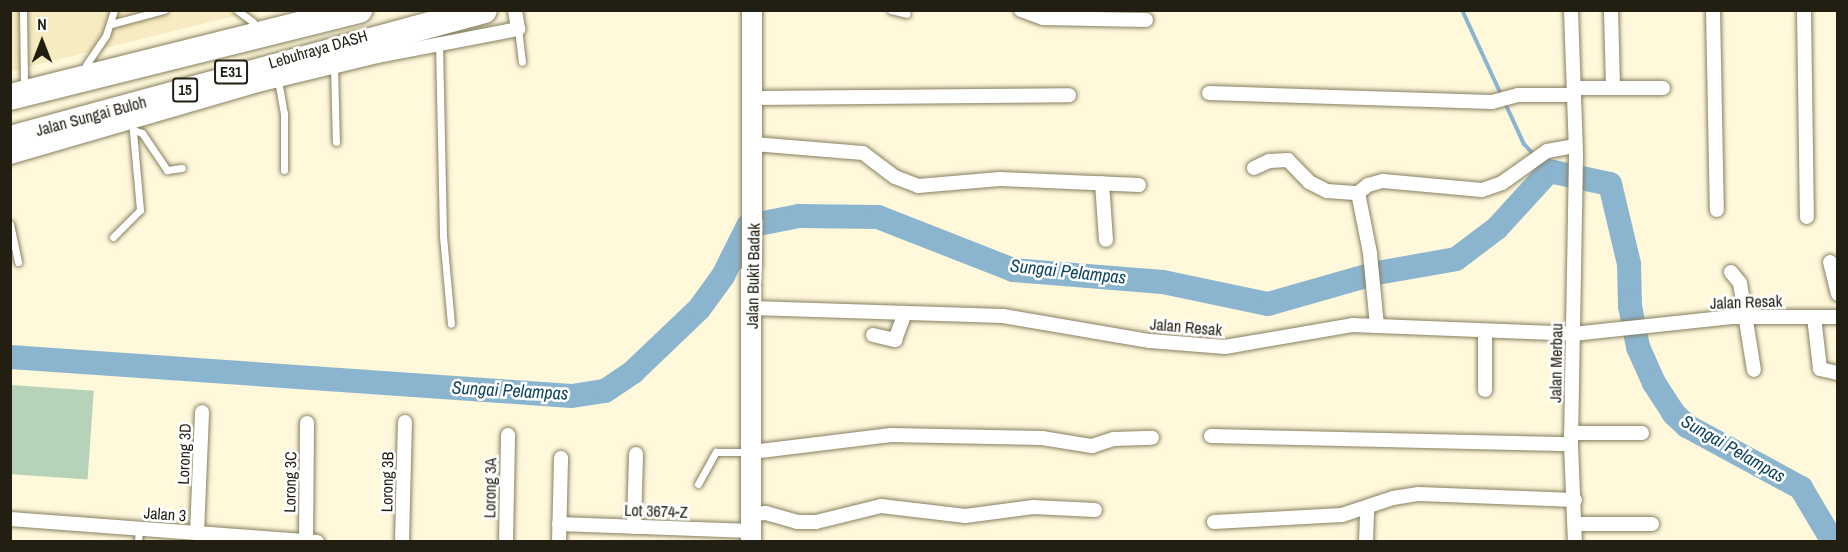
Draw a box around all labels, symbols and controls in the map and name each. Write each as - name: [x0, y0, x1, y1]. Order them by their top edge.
- north arrow: [12, 12, 72, 72]
- text: N: [37, 13, 47, 35]
- street label: Lebuhraya DASH: [266, 26, 370, 72]
- road number: E31: [213, 60, 249, 84]
- road number: 15: [172, 78, 198, 102]
- street label: Jalan Sungai Buloh: [34, 92, 148, 140]
- street label: Jalan Bukit Badak: [742, 223, 764, 329]
- water label: Sungai Pelampas: [1009, 255, 1127, 289]
- street label: Jalan Resak: [1710, 291, 1782, 313]
- street label: Jalan Resak: [1149, 314, 1223, 340]
- street label: Jalan Merbau: [1546, 323, 1566, 403]
- water label: Sungai Pelampas: [451, 377, 569, 405]
- water label: Sungai Pelampas: [1677, 411, 1789, 487]
- street label: Lorong 3D: [173, 423, 195, 485]
- street label: Lorong 3C: [280, 451, 300, 513]
- street label: Lorong 3B: [377, 452, 397, 512]
- street label: Lorong 3A: [480, 458, 500, 518]
- street label: Lot 3674-Z: [624, 500, 688, 522]
- street label: Jalan 3: [143, 503, 187, 525]

